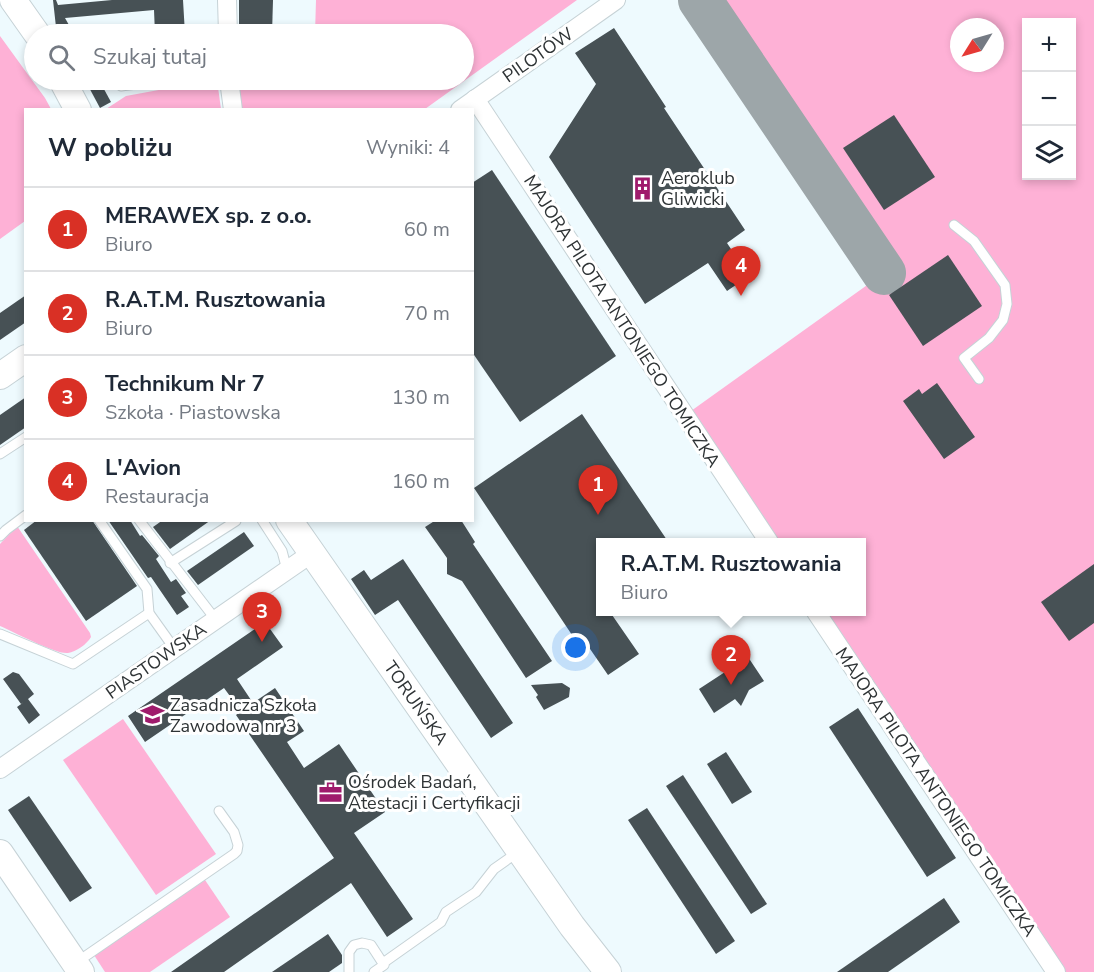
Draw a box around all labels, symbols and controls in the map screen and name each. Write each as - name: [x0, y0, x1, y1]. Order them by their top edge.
- north arrow: [950, 18, 1004, 72]
- map controls: [1022, 18, 1076, 180]
- button: +: [1022, 18, 1076, 72]
- street label: PILOTÓW: [498, 22, 578, 88]
- search box: [24, 24, 474, 90]
- icon: search: [45, 41, 78, 74]
- text: Szukaj tutaj: [93, 42, 207, 72]
- button: −: [1022, 72, 1076, 126]
- button: layers: [1022, 126, 1076, 180]
- text: W pobliżu: [48, 130, 172, 165]
- text: Wyniki: 4: [366, 134, 450, 161]
- place label: Aeroklub Gliwicki: [661, 166, 735, 211]
- street label: MAJORA PILOTA ANTONIEGO TOMICZKA: [518, 170, 726, 472]
- building icon: Aeroklub Gliwicki: [630, 175, 656, 201]
- text: MERAWEX sp. z o.o.: [105, 201, 312, 231]
- text: 1: [62, 216, 74, 243]
- text: 60 m: [404, 216, 450, 243]
- text: Biuro: [105, 231, 153, 258]
- pin: 4: [722, 246, 760, 296]
- text: R.A.T.M. Rusztowania: [105, 285, 326, 315]
- text: 2: [62, 300, 74, 327]
- text: 70 m: [404, 300, 450, 327]
- text: Biuro: [105, 315, 153, 342]
- text: Technikum Nr 7: [105, 369, 265, 399]
- text: 3: [62, 384, 74, 411]
- text: 130 m: [392, 384, 450, 411]
- text: Szkoła · Piastowska: [105, 399, 281, 426]
- text: L'Avion: [105, 453, 181, 483]
- pin: 1: [578, 466, 618, 515]
- text: 4: [62, 468, 74, 495]
- text: 160 m: [392, 468, 450, 495]
- text: Restauracja: [105, 483, 209, 510]
- popup: [596, 538, 866, 616]
- text: R.A.T.M. Rusztowania: [621, 549, 841, 579]
- text: Biuro: [621, 579, 668, 606]
- pin: 3: [242, 592, 282, 642]
- street label: PIASTOWSKA: [101, 617, 211, 705]
- your location: [561, 633, 590, 662]
- pin: 2: [712, 636, 750, 685]
- street label: MAJORA PILOTA ANTONIEGO TOMICZKA: [830, 643, 1042, 941]
- street label: TORUŃSKA: [378, 656, 454, 750]
- place label: Zasadnicza Szkoła Zawodowa nr 3: [170, 693, 317, 738]
- school or university icon: Zasadnicza Szkoła Zawodowa nr 3: [139, 702, 165, 728]
- place label: Ośrodek Badań, Atestacji i Certyfikacji: [348, 770, 520, 815]
- office icon: Ośrodek Badań, Atestacji i Certyfikacji: [317, 779, 343, 805]

